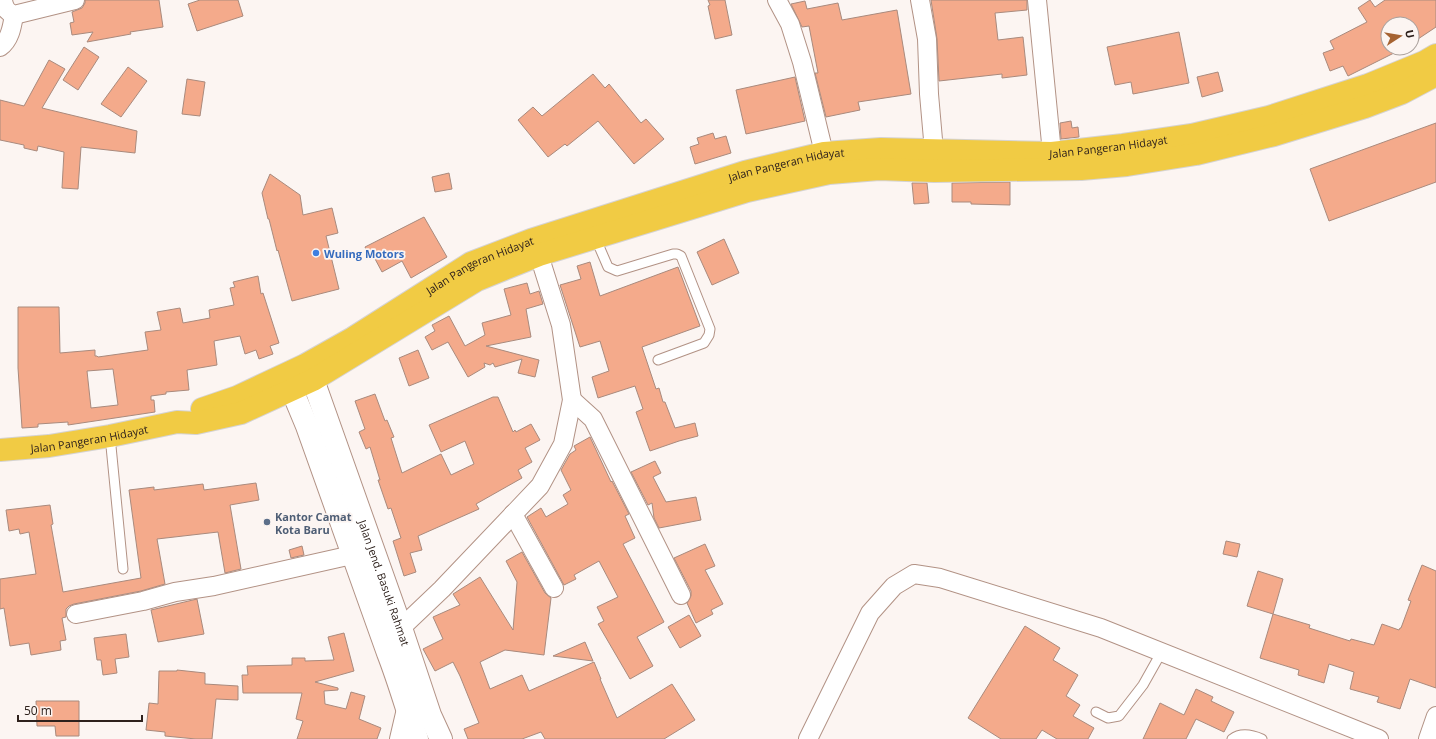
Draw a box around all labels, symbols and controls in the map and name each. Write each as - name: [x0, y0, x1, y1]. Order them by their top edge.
- north arrow: [1380, 16, 1420, 56]
- text: U: [1402, 28, 1418, 39]
- street label: Jalan Pangeran Hidayat: [1048, 131, 1168, 161]
- street label: Jalan Pangeran Hidayat: [725, 144, 845, 185]
- street label: Jalan Pangeran Hidayat: [422, 232, 535, 298]
- place label: Wuling Motors: [324, 246, 405, 261]
- marker: Wuling Motors: [311, 248, 321, 258]
- street label: Jalan Pangeran Hidayat: [29, 421, 149, 455]
- place label: Kantor Camat Kota Baru: [275, 509, 352, 537]
- marker: Kantor Camat Kota Baru: [262, 517, 272, 527]
- street label: Jalan Jend. Basuki Rahmat: [355, 517, 414, 648]
- scale bar: [18, 697, 142, 723]
- text: 50 m: [24, 702, 52, 719]

